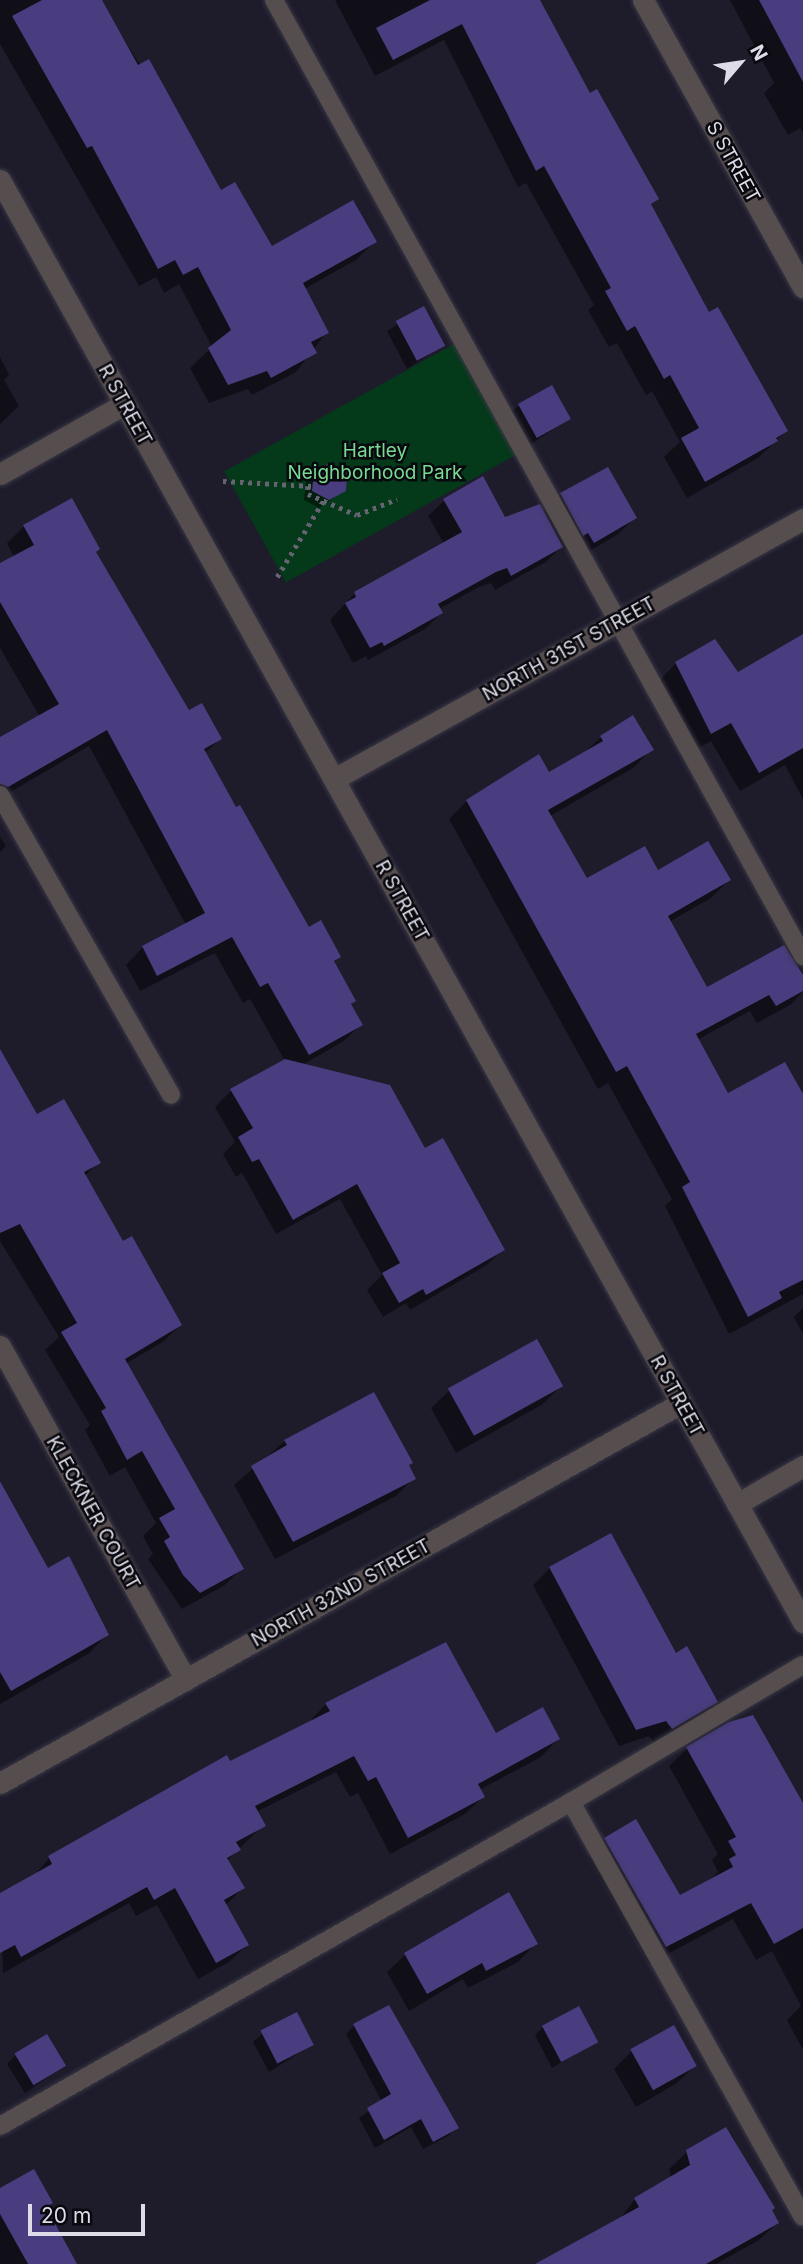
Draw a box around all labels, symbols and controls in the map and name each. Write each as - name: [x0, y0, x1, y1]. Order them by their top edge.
- north arrow: [705, 28, 775, 98]
- text: N: [745, 41, 772, 64]
- street label: S STREET: [701, 117, 765, 207]
- street label: R STREET: [93, 360, 157, 450]
- park label: Hartley Neighborhood Park: [287, 440, 463, 484]
- street label: NORTH 31ST STREET: [479, 592, 659, 706]
- street label: R STREET: [370, 856, 434, 946]
- street label: R STREET: [645, 1351, 709, 1441]
- street label: KLECKNER COURT: [41, 1432, 145, 1594]
- street label: NORTH 32ND STREET: [247, 1534, 435, 1652]
- scale bar: [32, 2190, 149, 2234]
- text: 20 m: [41, 2203, 91, 2228]

